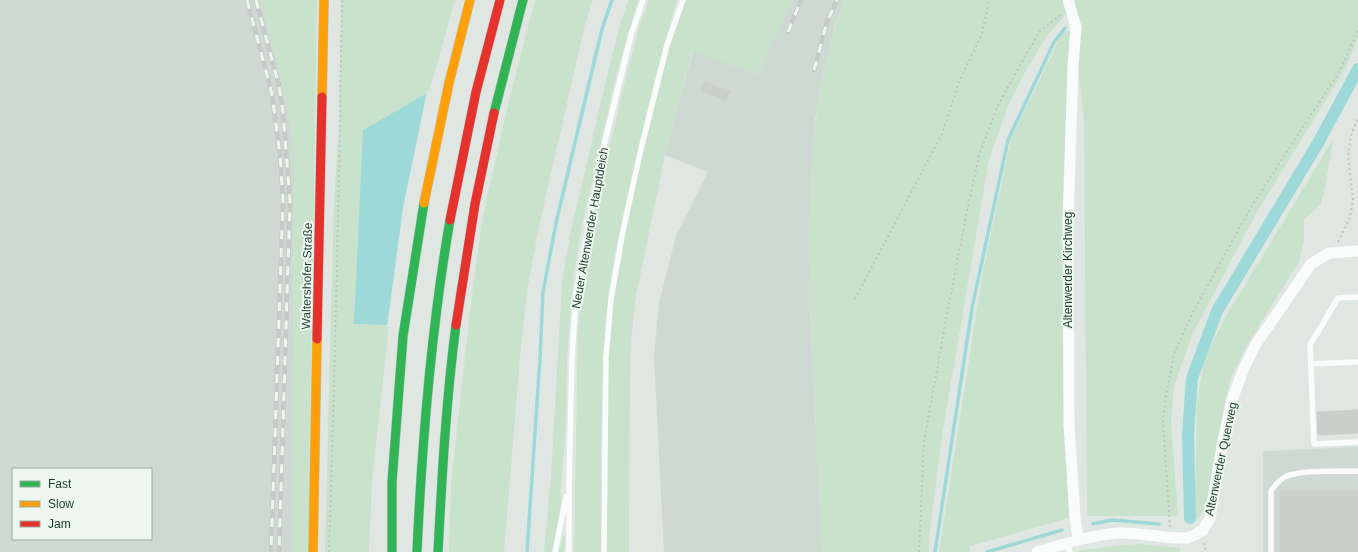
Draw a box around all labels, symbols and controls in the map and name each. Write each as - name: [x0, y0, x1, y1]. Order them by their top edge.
- street label: Neuer Altenwerder Hauptdeich: [569, 146, 611, 310]
- street label: Altenwerder Kirchweg: [1061, 212, 1075, 328]
- street label: Waltershofer Straße: [299, 222, 315, 330]
- street label: Altenwerder Querweg: [1202, 401, 1240, 517]
- legend: [12, 468, 152, 540]
- text: Fast: [48, 477, 72, 491]
- text: Slow: [48, 497, 74, 511]
- text: Jam: [48, 517, 71, 531]

